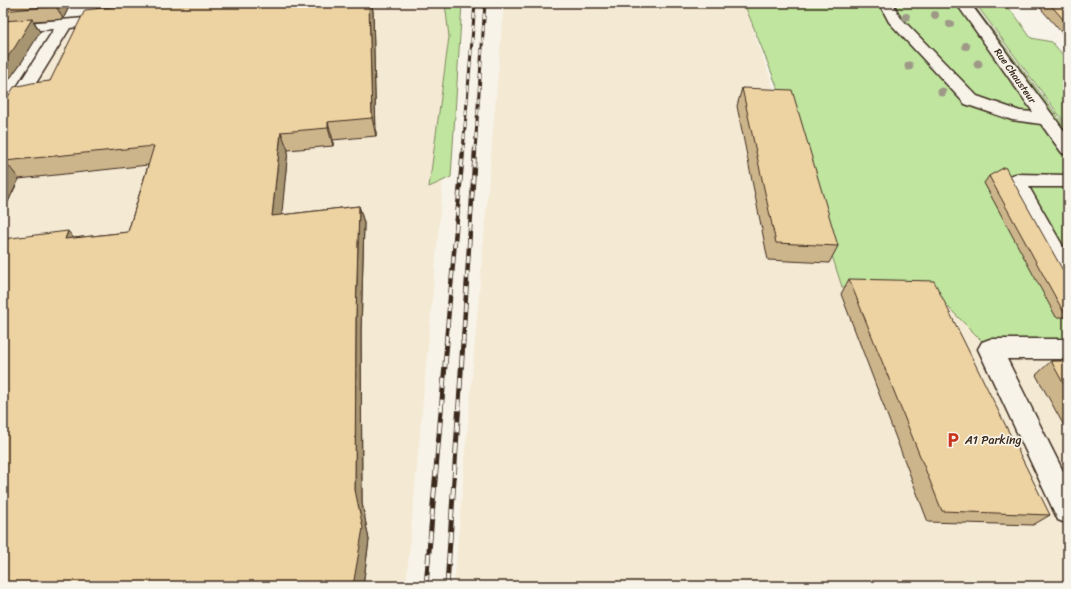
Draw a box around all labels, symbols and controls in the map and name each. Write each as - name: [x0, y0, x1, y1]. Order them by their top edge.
- street label: Rue Chausteur: [989, 45, 1041, 108]
- place label: A1 Parking: [964, 429, 1022, 451]
- parking icon: A1 Parking: [944, 431, 962, 449]

